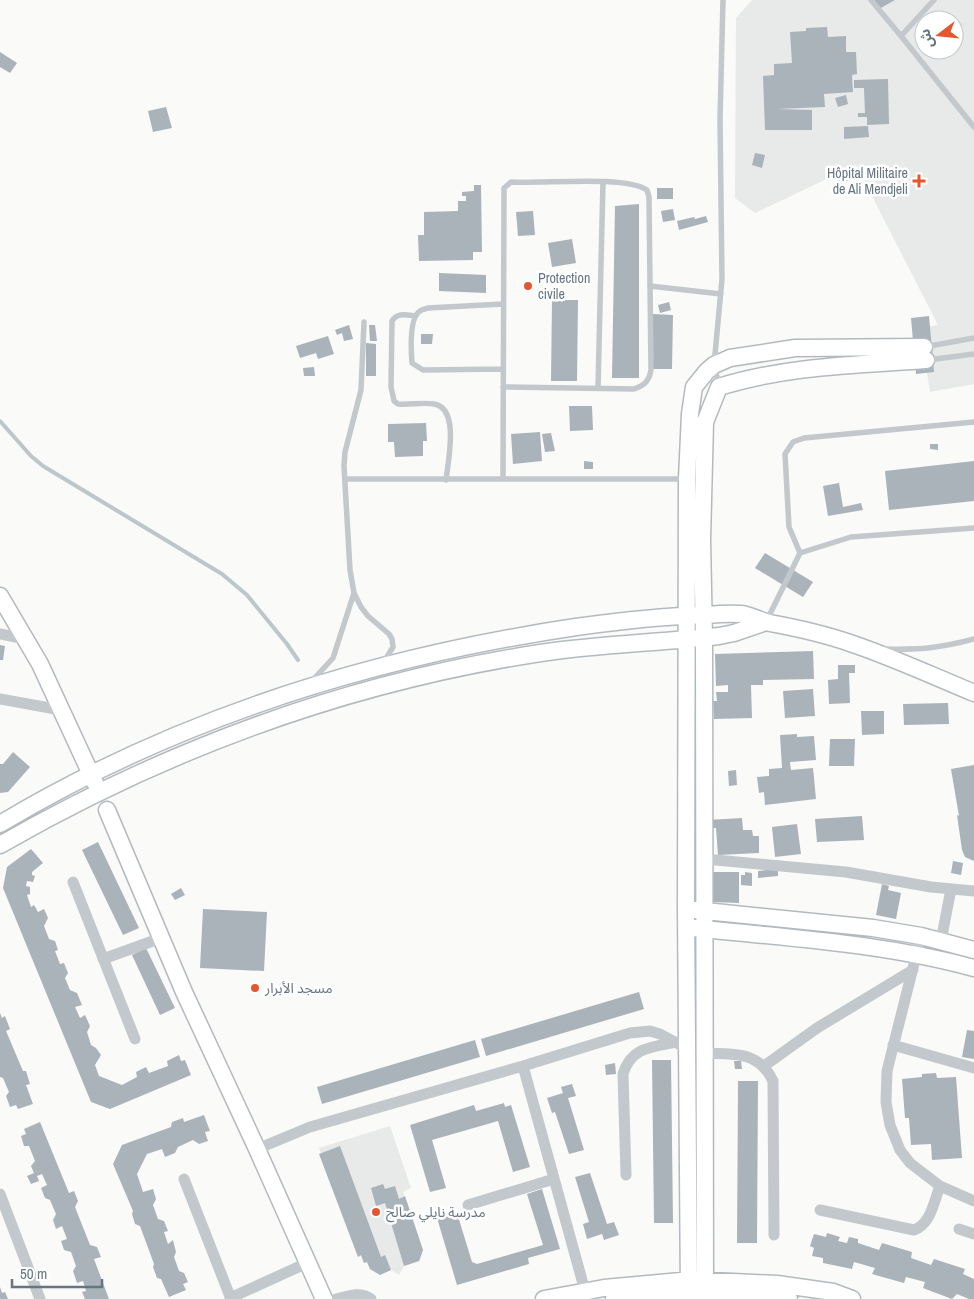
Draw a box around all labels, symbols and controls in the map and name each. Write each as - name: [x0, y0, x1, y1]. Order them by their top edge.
- north arrow: [914, 10, 964, 60]
- text: ش: [915, 27, 938, 50]
- place label: Hôpital Militaire de Ali Mendjeli: [827, 164, 908, 198]
- marker: Hôpital Militaire de Ali Mendjeli: [912, 174, 926, 188]
- place label: Protection civile: [538, 269, 590, 303]
- marker: Protection civile: [522, 280, 534, 292]
- place label: مسجد الأبرار: [264, 979, 333, 997]
- marker: مسجد الأبرار: [249, 982, 261, 994]
- place label: مدرسة نايلي صالح: [386, 1203, 486, 1223]
- marker: مدرسة نايلي صالح: [370, 1206, 382, 1218]
- scale bar: [12, 1256, 102, 1288]
- text: 50 m: [20, 1263, 47, 1284]

